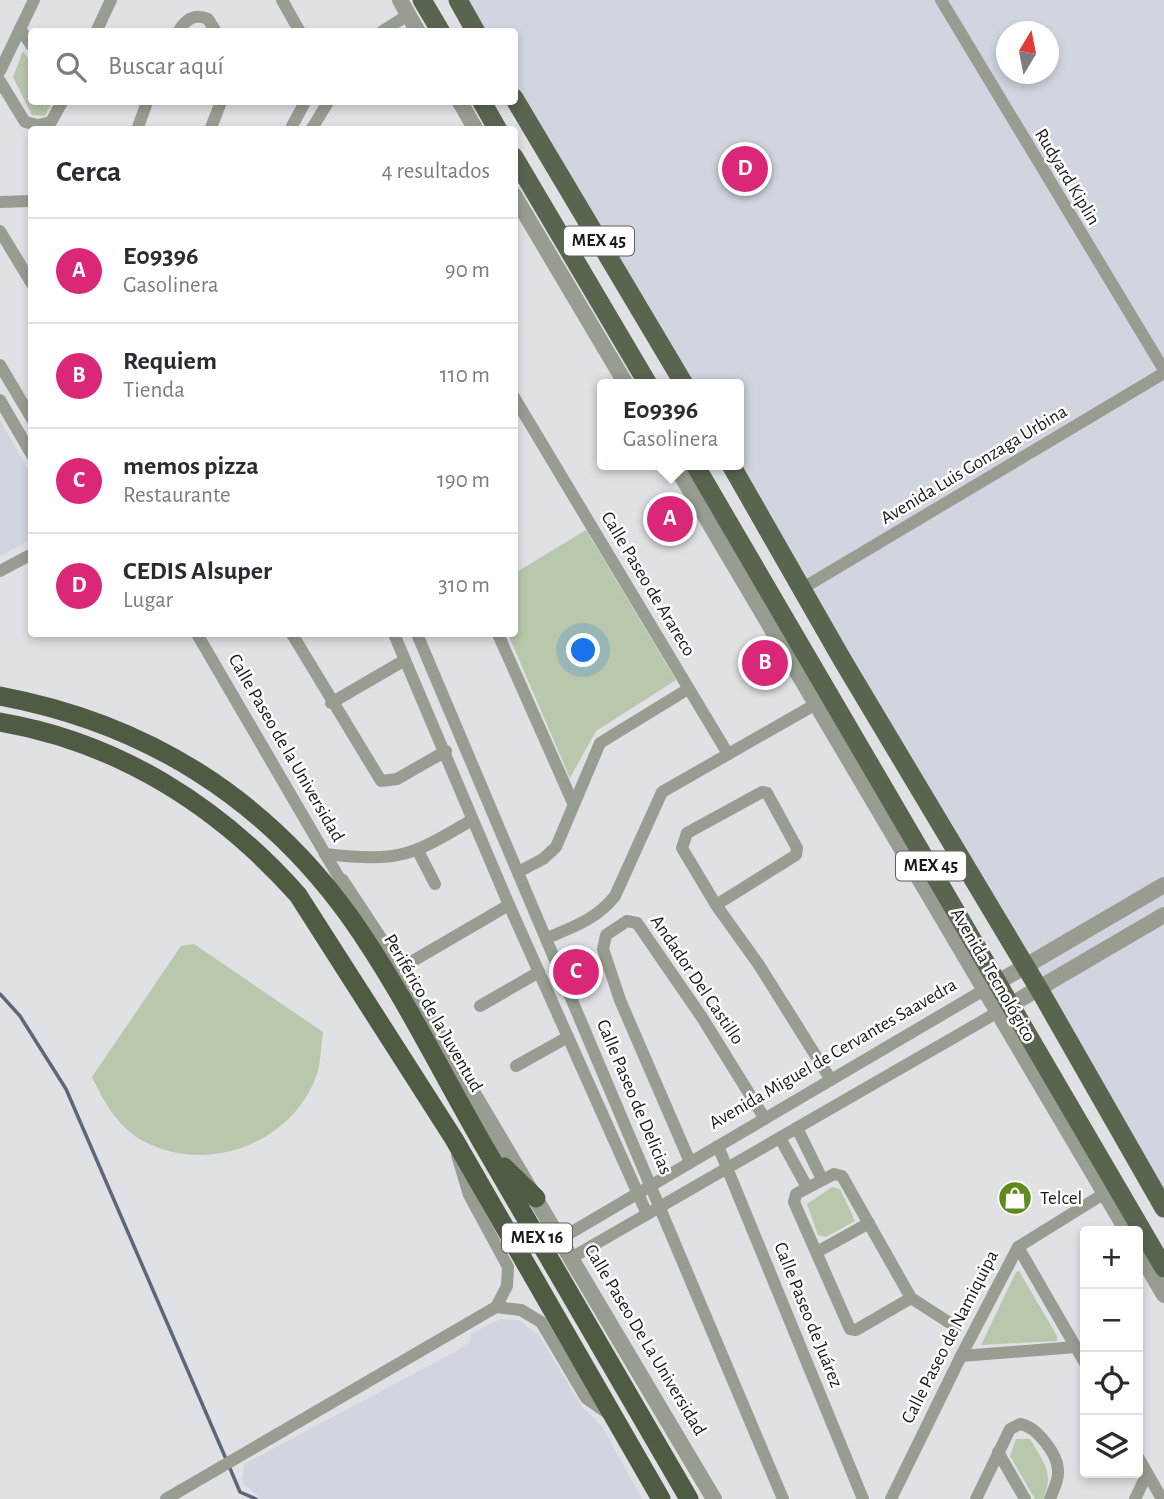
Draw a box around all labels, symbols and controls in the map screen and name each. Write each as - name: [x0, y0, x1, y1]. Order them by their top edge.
- north arrow: [996, 21, 1059, 84]
- search box: [28, 28, 518, 105]
- icon: search: [52, 48, 90, 86]
- text: Buscar aquí: [108, 53, 224, 79]
- street label: Rudyard Kiplin: [1031, 125, 1103, 229]
- pin: D: [722, 143, 768, 195]
- text: Cerca: [56, 157, 121, 187]
- text: 4 resultados: [382, 160, 490, 183]
- road number: MEX 45: [564, 227, 634, 256]
- text: E09396: [123, 243, 199, 269]
- text: A: [72, 259, 86, 282]
- text: 90 m: [445, 259, 490, 282]
- text: Gasolinera: [123, 274, 219, 297]
- text: Requiem: [123, 348, 217, 374]
- text: B: [72, 364, 86, 387]
- text: 110 m: [440, 364, 490, 387]
- text: Tienda: [123, 379, 185, 402]
- popup: [597, 379, 744, 470]
- text: E09396: [623, 397, 698, 423]
- street label: Avenida Luis Gonzaga Urbina: [877, 402, 1071, 528]
- text: Gasolinera: [623, 428, 718, 451]
- text: memos pizza: [123, 453, 259, 479]
- text: C: [73, 469, 85, 492]
- text: 190 m: [437, 469, 490, 492]
- text: Restaurante: [123, 484, 231, 507]
- pin: A: [647, 493, 693, 545]
- street label: Calle Paseo de Arareco: [596, 507, 700, 661]
- text: CEDIS Alsuper: [123, 558, 272, 584]
- text: D: [71, 574, 87, 597]
- text: 310 m: [438, 574, 490, 597]
- text: Lugar: [123, 589, 173, 612]
- your location: [566, 633, 600, 667]
- pin: B: [742, 637, 788, 689]
- street label: Calle Paseo de la Universidad: [224, 651, 348, 845]
- road number: MEX 45: [896, 852, 966, 880]
- street label: Avenida Tecnológico: [947, 905, 1039, 1045]
- street label: Andador Del Castillo: [647, 912, 747, 1048]
- street label: Periférico de la Juventud: [380, 931, 486, 1095]
- pin: C: [553, 946, 599, 998]
- street label: Avenida Miguel de Cervantes Saavedra: [706, 975, 960, 1133]
- street label: Calle Paseo de Delicias: [593, 1017, 675, 1177]
- shop icon: Telcel: [996, 1179, 1034, 1217]
- place label: Telcel: [1040, 1189, 1082, 1208]
- road number: MEX 16: [502, 1224, 572, 1252]
- map controls: [1080, 1226, 1143, 1478]
- button: +: [1080, 1226, 1143, 1289]
- street label: Calle Paseo de Juárez: [770, 1240, 846, 1390]
- street label: Calle Paseo De La Universidad: [580, 1241, 710, 1439]
- street label: Calle Paseo de Namiquipa: [898, 1247, 1002, 1427]
- button: −: [1080, 1289, 1143, 1352]
- button: locate: [1080, 1352, 1143, 1415]
- button: layers: [1080, 1415, 1143, 1478]

